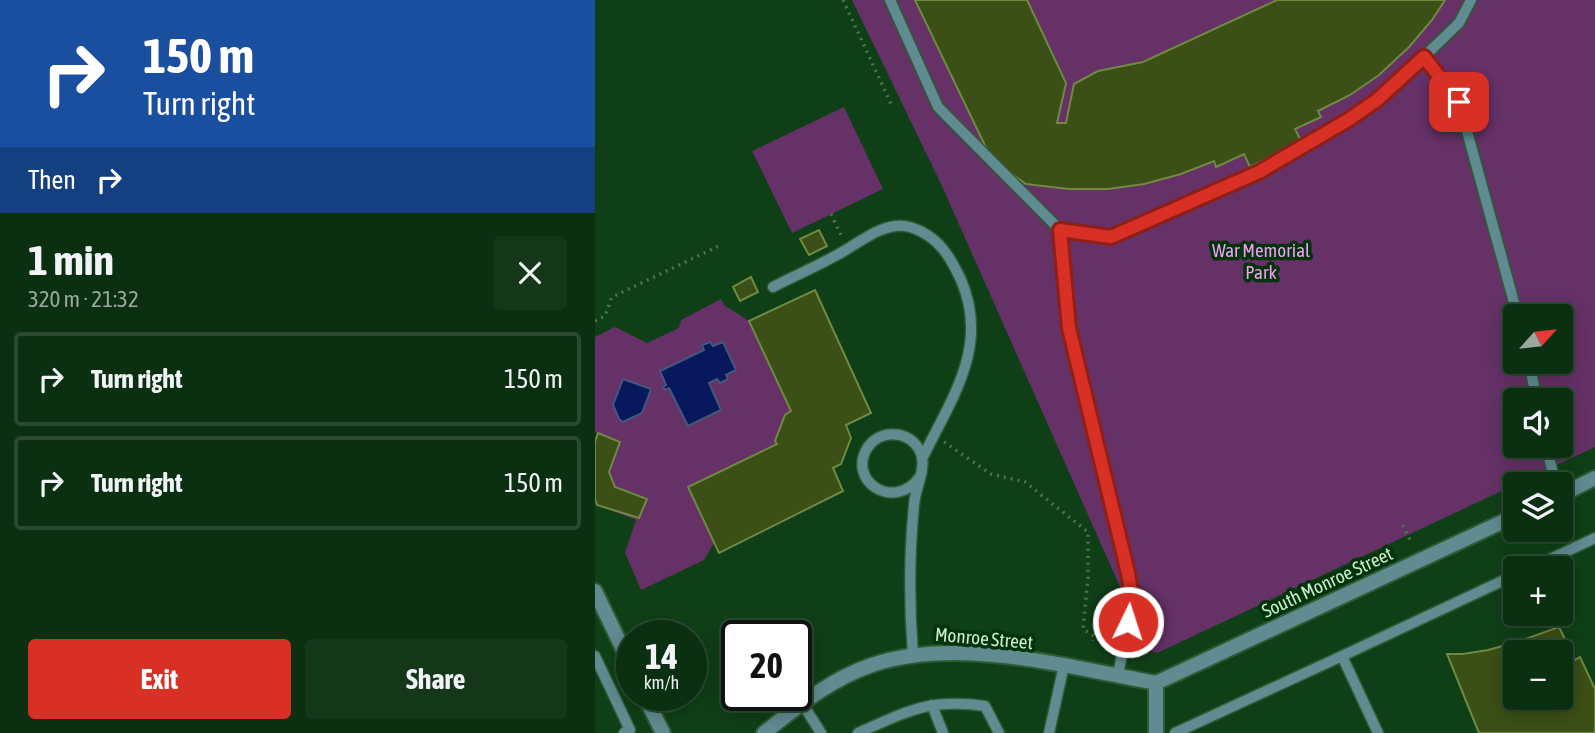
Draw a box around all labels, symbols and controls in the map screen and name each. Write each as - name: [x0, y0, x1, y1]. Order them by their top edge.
- text: 150 m: [143, 27, 254, 83]
- icon: right: [28, 28, 119, 119]
- pin: [1429, 72, 1489, 132]
- icon: arrive: [1440, 83, 1478, 121]
- text: Turn right: [143, 85, 256, 122]
- icon: right: [90, 161, 128, 199]
- text: Then: [28, 165, 76, 195]
- text: 1 min: [28, 236, 114, 284]
- button: close: [493, 236, 567, 310]
- park label: War Memorial Park: [1212, 239, 1310, 283]
- text: 320 m · 21:32: [28, 286, 139, 312]
- north arrow: [1503, 304, 1573, 374]
- map controls: [1503, 304, 1573, 710]
- icon: right: [32, 360, 70, 398]
- text: Turn right: [91, 364, 182, 394]
- text: 150 m: [504, 364, 563, 394]
- button: sound: [1503, 388, 1573, 458]
- icon: right: [32, 464, 70, 502]
- text: Turn right: [91, 468, 182, 498]
- text: 150 m: [504, 468, 563, 498]
- button: layers: [1503, 472, 1573, 542]
- street label: South Monroe Street: [1258, 542, 1396, 622]
- button: +: [1503, 556, 1573, 626]
- position arrow: [1091, 585, 1165, 659]
- speed limit sign: 20: [721, 620, 812, 711]
- street label: Monroe Street: [934, 623, 1034, 653]
- text: 14: [645, 636, 678, 676]
- button: Exit: [28, 639, 291, 719]
- button: Share: [305, 639, 567, 719]
- button: −: [1503, 640, 1573, 710]
- text: km/h: [644, 672, 679, 693]

